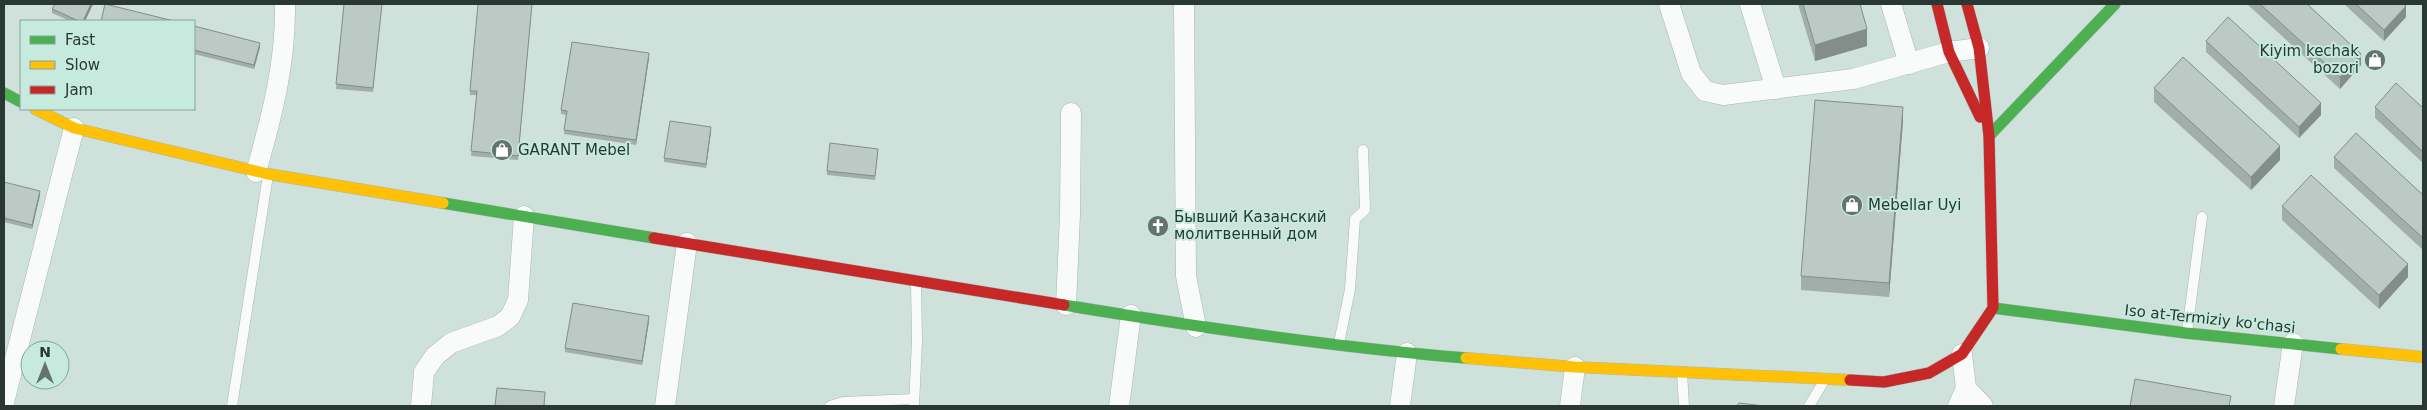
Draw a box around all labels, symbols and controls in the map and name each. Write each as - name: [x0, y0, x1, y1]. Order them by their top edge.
- legend: [20, 20, 195, 110]
- text: Fast: [65, 31, 95, 49]
- place label: Kiyim kechak bozori: [2260, 42, 2359, 77]
- shop icon: Kiyim kechak bozori: [2363, 48, 2387, 72]
- text: Slow: [65, 56, 100, 74]
- text: Jam: [64, 81, 93, 99]
- shop icon: GARANT Mebel: [490, 138, 514, 162]
- place label: GARANT Mebel: [518, 141, 630, 159]
- shop icon: Mebellar Uyi: [1840, 193, 1864, 217]
- place label: Mebellar Uyi: [1868, 196, 1961, 214]
- place label: Бывший Казанский молитвенный дом: [1174, 208, 1327, 243]
- church icon: Бывший Казанский молитвенный дом: [1146, 214, 1170, 238]
- street label: Iso at-Termiziy ko'chasi: [2124, 301, 2296, 337]
- north arrow: [20, 340, 70, 390]
- text: N: [39, 344, 51, 360]

